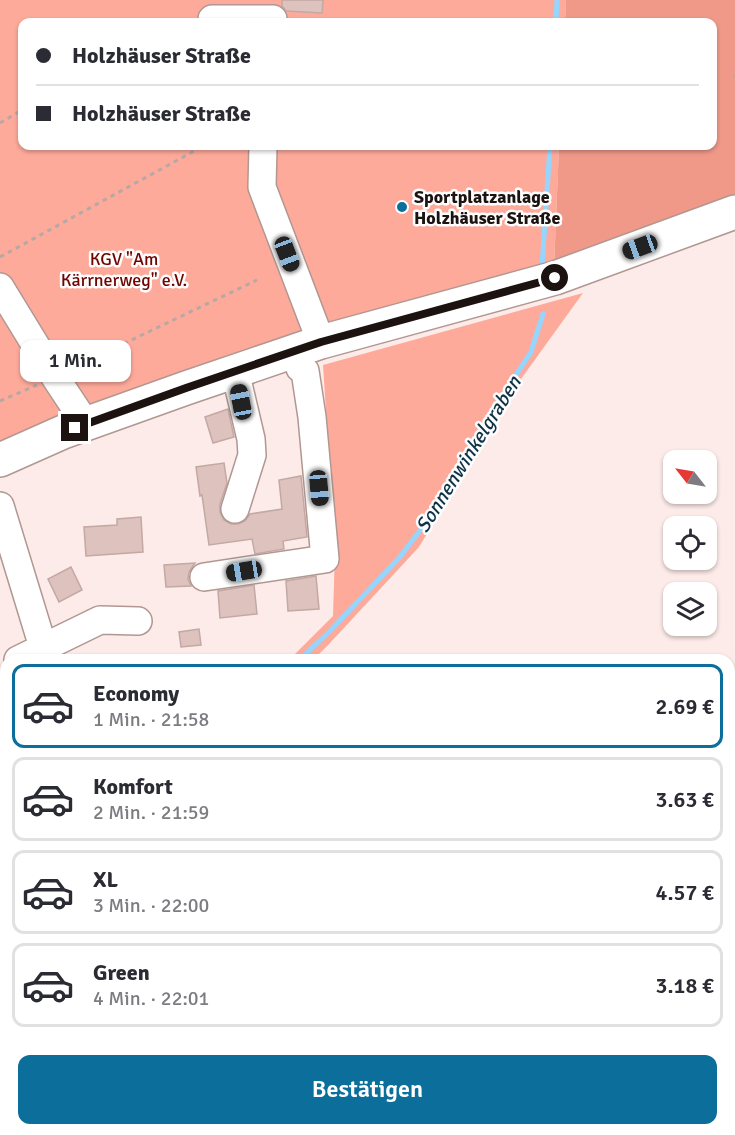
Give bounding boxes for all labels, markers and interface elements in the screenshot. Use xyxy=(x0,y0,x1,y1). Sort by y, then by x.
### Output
text: Holzhäuser Straße xyxy=(72,42,251,69)
text: Holzhäuser Straße xyxy=(72,100,251,127)
place label: Sportplatzanlage Holzhäuser Straße xyxy=(414,186,560,229)
marker: Sportplatzanlage Holzhäuser Straße xyxy=(395,200,409,214)
car xyxy=(620,232,660,262)
car xyxy=(272,234,302,274)
park label: KGV "Am Kärrnerweg" e.V. xyxy=(61,248,187,291)
route start xyxy=(541,264,568,291)
callout: 1 Min. xyxy=(20,341,130,383)
text: 1 Min. xyxy=(49,348,102,373)
water label: Sonnenwinkelgraben xyxy=(410,370,527,537)
car xyxy=(229,383,253,421)
route end xyxy=(61,414,88,441)
north arrow xyxy=(663,450,717,504)
map controls xyxy=(663,450,717,636)
car xyxy=(308,469,330,507)
button: locate xyxy=(663,516,717,570)
car xyxy=(225,559,263,583)
button: layers xyxy=(663,582,717,636)
icon: car xyxy=(21,679,75,733)
text: Economy xyxy=(93,680,179,707)
text: 2.69 € xyxy=(656,693,714,720)
text: 1 Min. · 21:58 xyxy=(93,707,209,732)
icon: car xyxy=(21,772,75,826)
text: Komfort xyxy=(93,773,173,800)
text: 3.63 € xyxy=(656,786,714,813)
text: 2 Min. · 21:59 xyxy=(93,800,209,825)
icon: car xyxy=(21,865,75,919)
text: XL xyxy=(93,866,118,893)
text: 4.57 € xyxy=(656,879,714,906)
text: 3 Min. · 22:00 xyxy=(93,893,209,918)
icon: car xyxy=(21,958,75,1012)
text: Green xyxy=(93,959,150,986)
text: 3.18 € xyxy=(656,972,714,999)
text: 4 Min. · 22:01 xyxy=(93,986,209,1011)
button: Bestätigen xyxy=(18,1055,717,1124)

